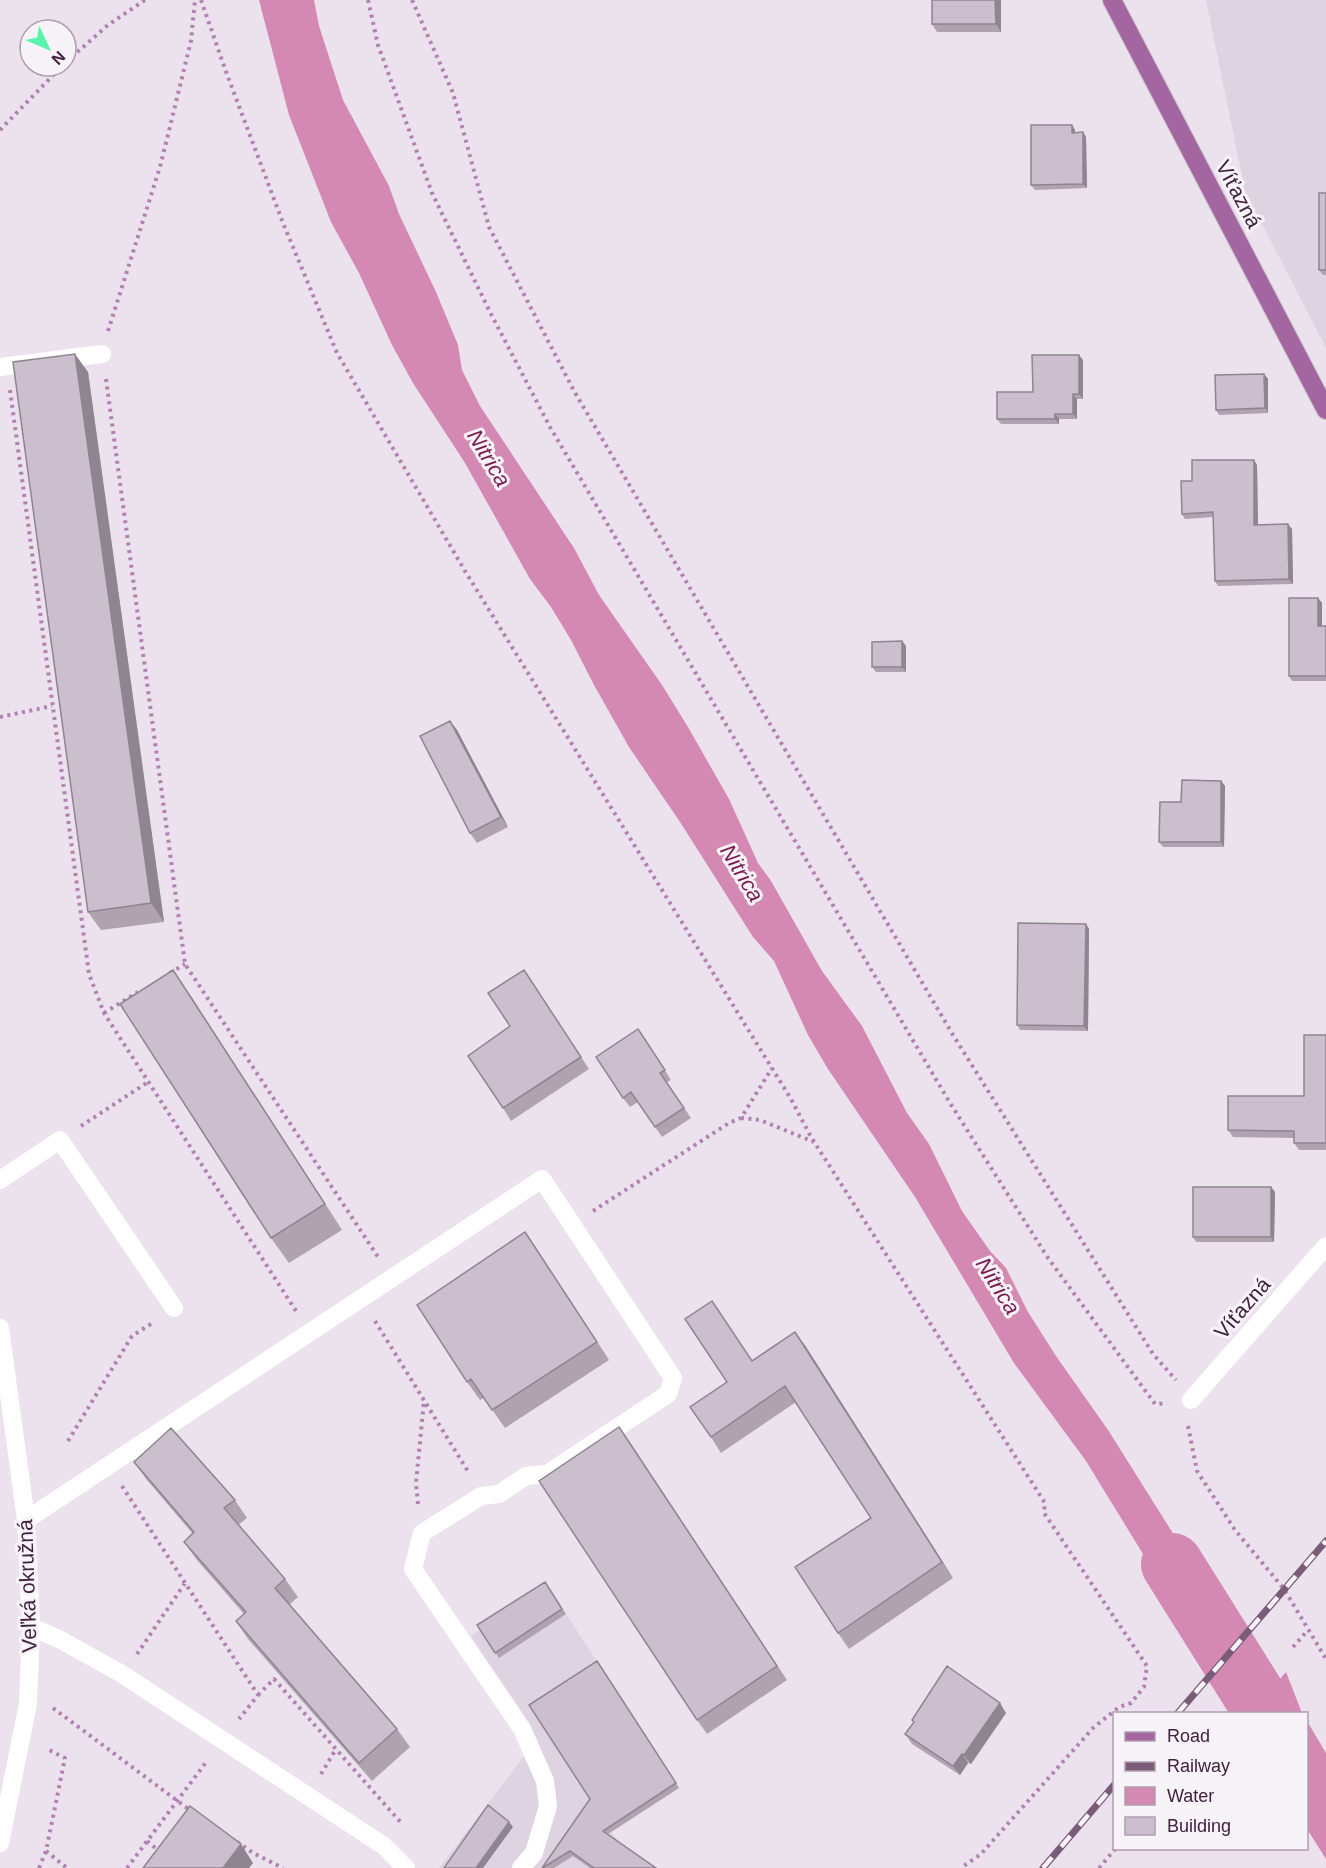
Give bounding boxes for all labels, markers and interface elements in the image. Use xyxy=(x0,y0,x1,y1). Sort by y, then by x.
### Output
north arrow xyxy=(18,18,78,78)
text: N xyxy=(48,48,69,68)
street label: Víťazná xyxy=(1212,156,1266,232)
water label: Nitrica xyxy=(462,425,516,491)
water label: Nitrica xyxy=(715,840,769,906)
water label: Nitrica xyxy=(971,1253,1025,1319)
street label: Víťazná xyxy=(1209,1273,1275,1343)
street label: Veľká okružná xyxy=(13,1519,41,1653)
legend xyxy=(1113,1712,1308,1850)
text: Road xyxy=(1167,1726,1210,1746)
text: Railway xyxy=(1167,1756,1230,1776)
text: Water xyxy=(1167,1786,1214,1806)
text: Building xyxy=(1167,1816,1231,1836)

